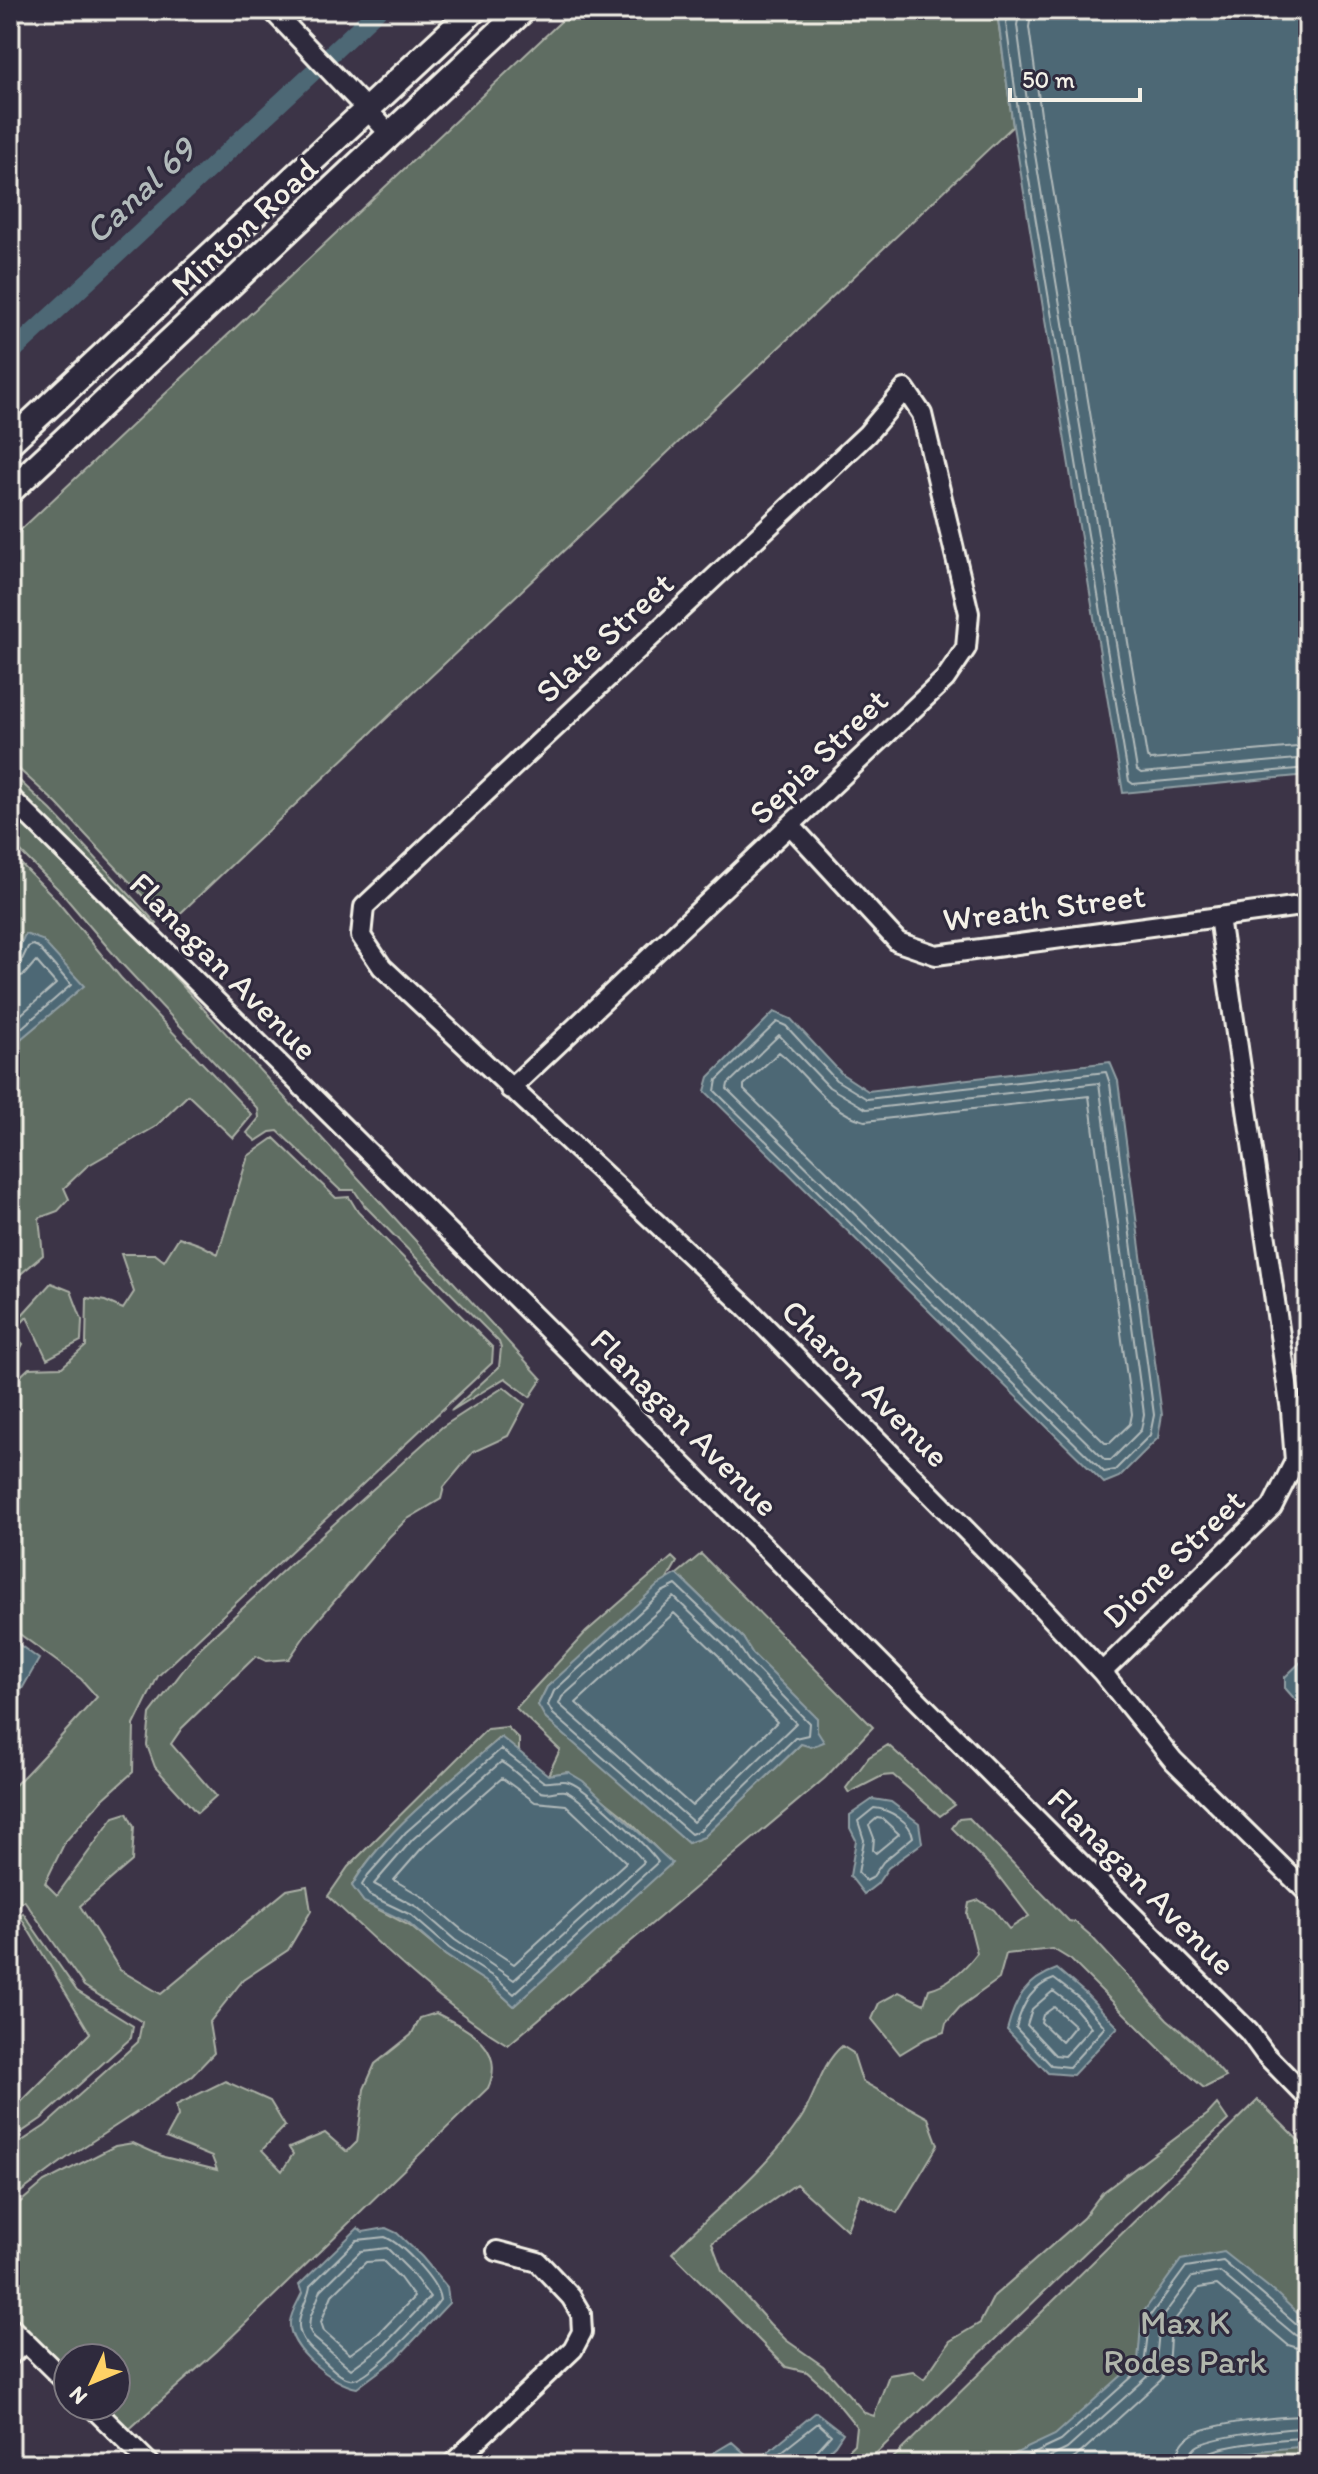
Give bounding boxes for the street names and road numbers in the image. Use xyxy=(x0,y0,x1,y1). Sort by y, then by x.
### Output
street label: Minton Road xyxy=(162,148,326,305)
street label: Slate Street xyxy=(527,563,682,712)
street label: Sepia Street xyxy=(740,680,897,833)
street label: Flanagan Avenue xyxy=(121,864,326,1069)
street label: Wreath Street xyxy=(940,875,1148,940)
street label: Charon Avenue xyxy=(773,1291,958,1476)
street label: Flanagan Avenue xyxy=(582,1320,787,1525)
street label: Dione Street xyxy=(1094,1480,1253,1636)
street label: Flanagan Avenue xyxy=(1039,1779,1244,1984)

